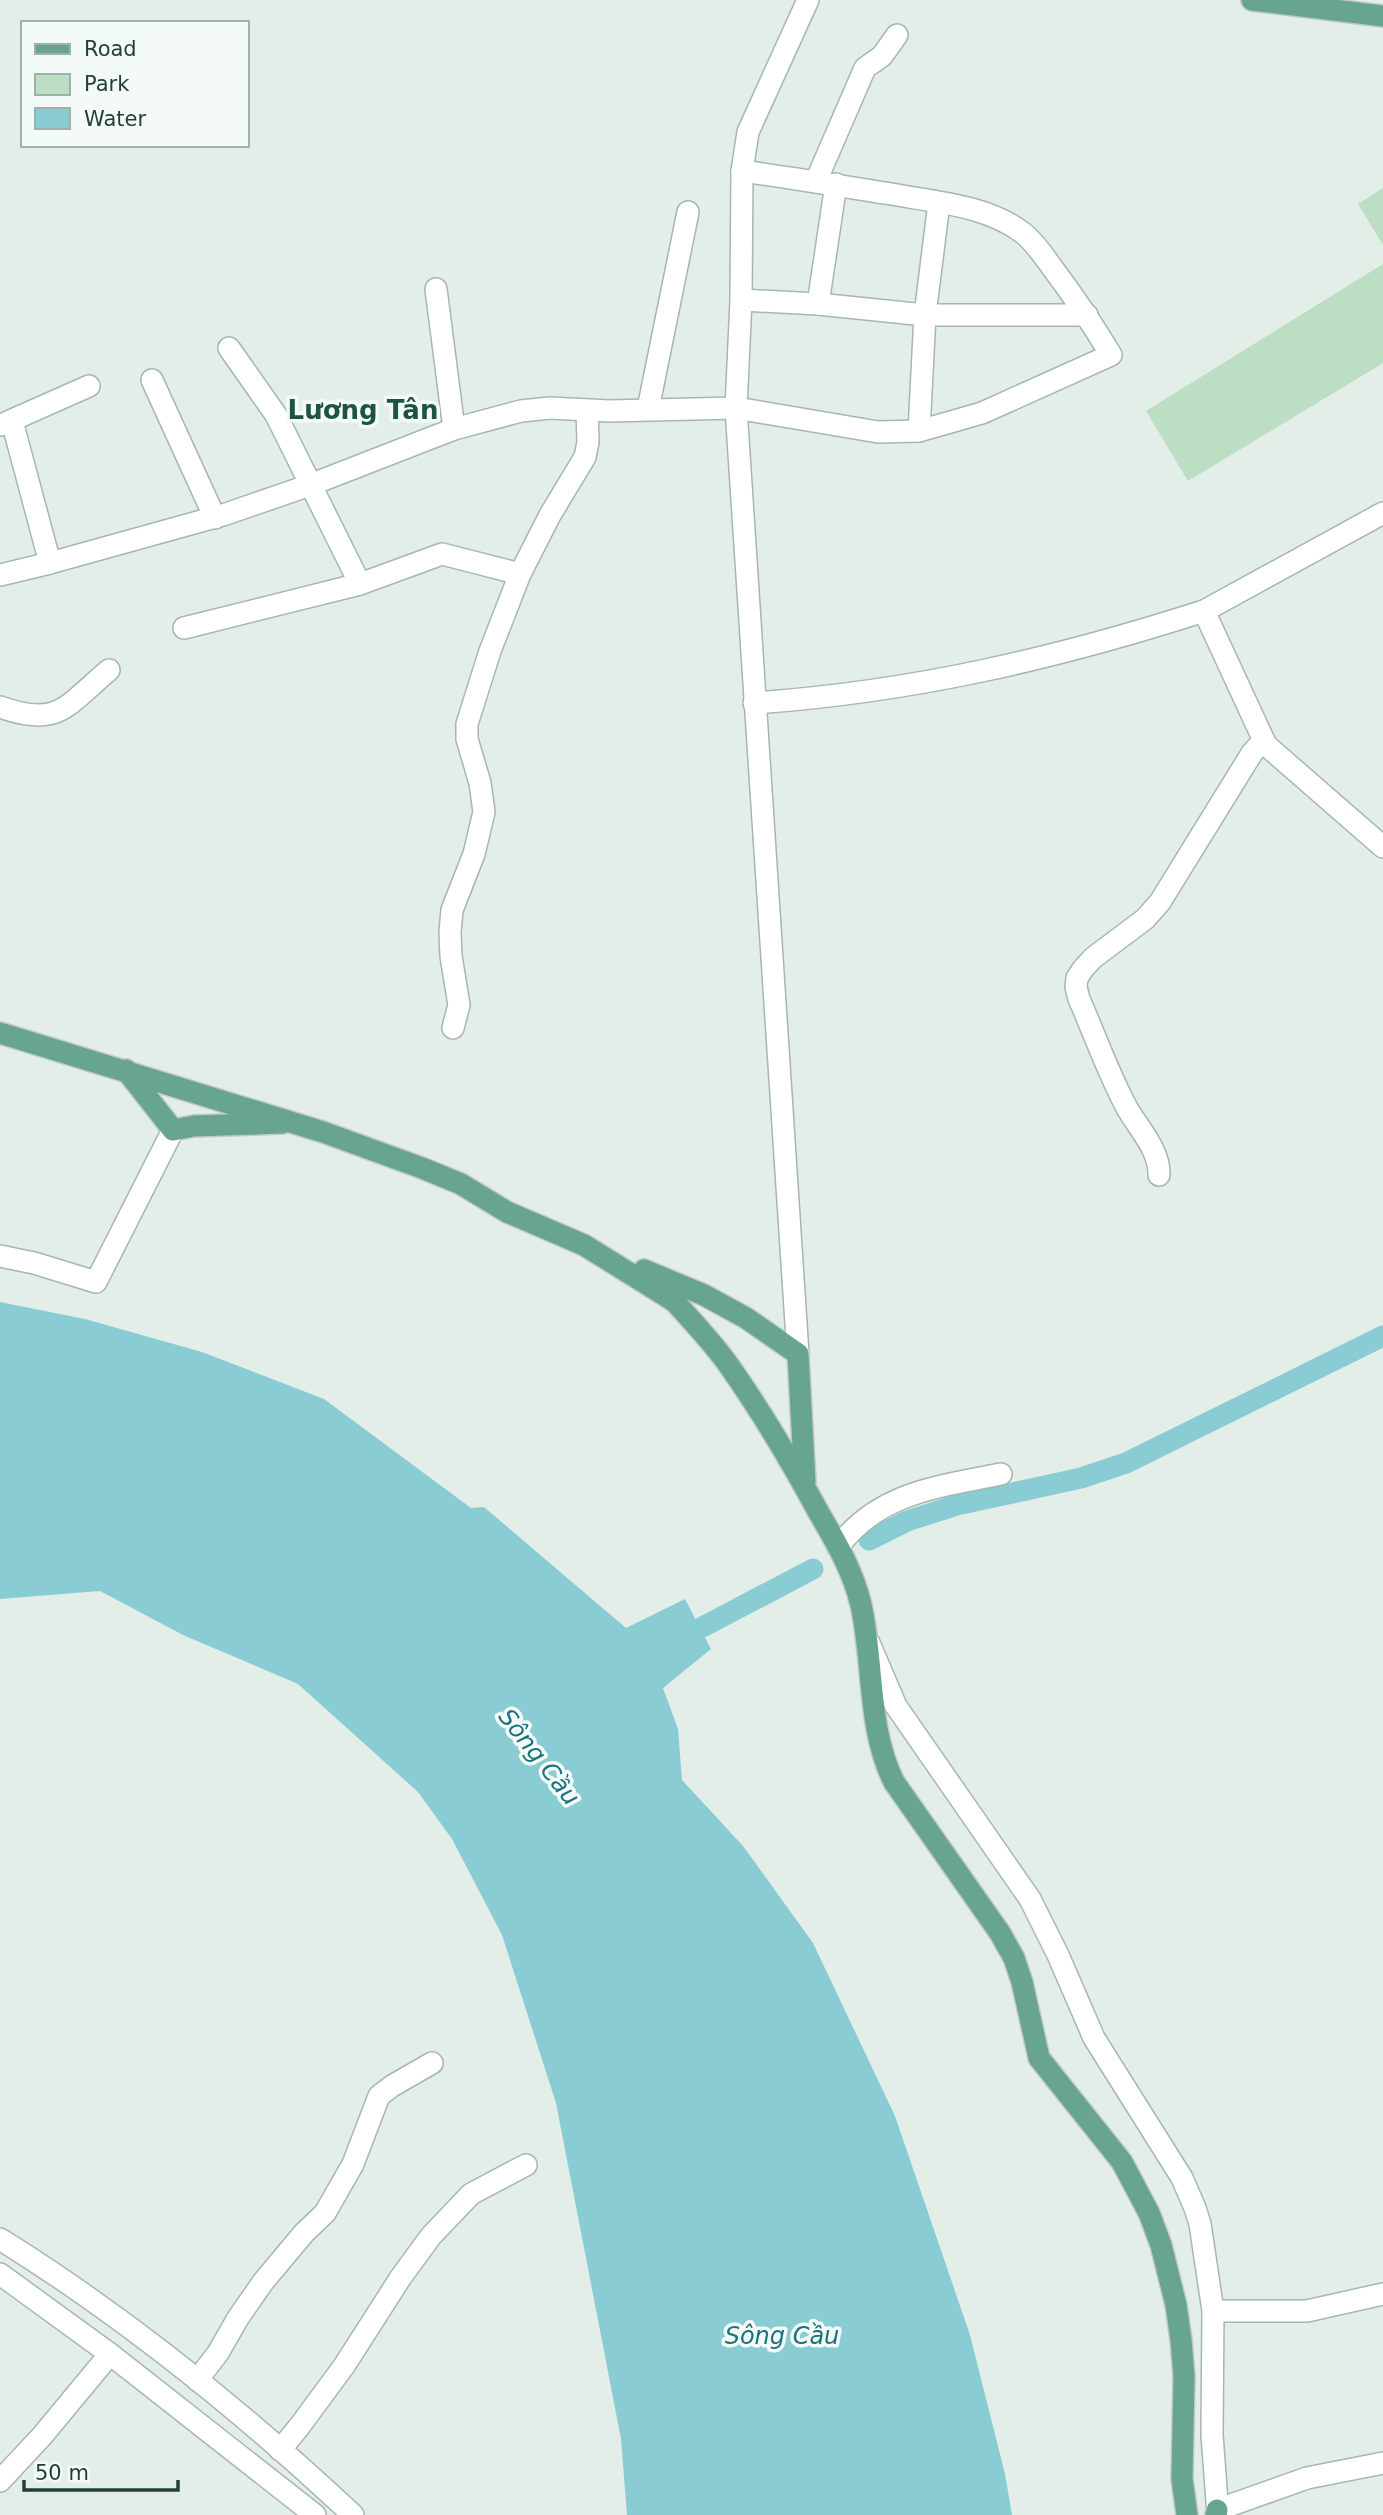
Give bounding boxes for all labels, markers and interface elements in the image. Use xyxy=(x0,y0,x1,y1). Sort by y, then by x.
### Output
legend xyxy=(21,21,248,147)
text: Road xyxy=(84,37,137,61)
text: Park xyxy=(84,72,130,96)
text: Water xyxy=(84,107,146,131)
district label: Lương Tân xyxy=(288,395,438,425)
water label: Sông Cầu xyxy=(493,1703,585,1811)
water label: Sông Cầu xyxy=(725,2322,839,2350)
scale bar xyxy=(24,2448,178,2492)
text: 50 m xyxy=(35,2461,89,2485)

